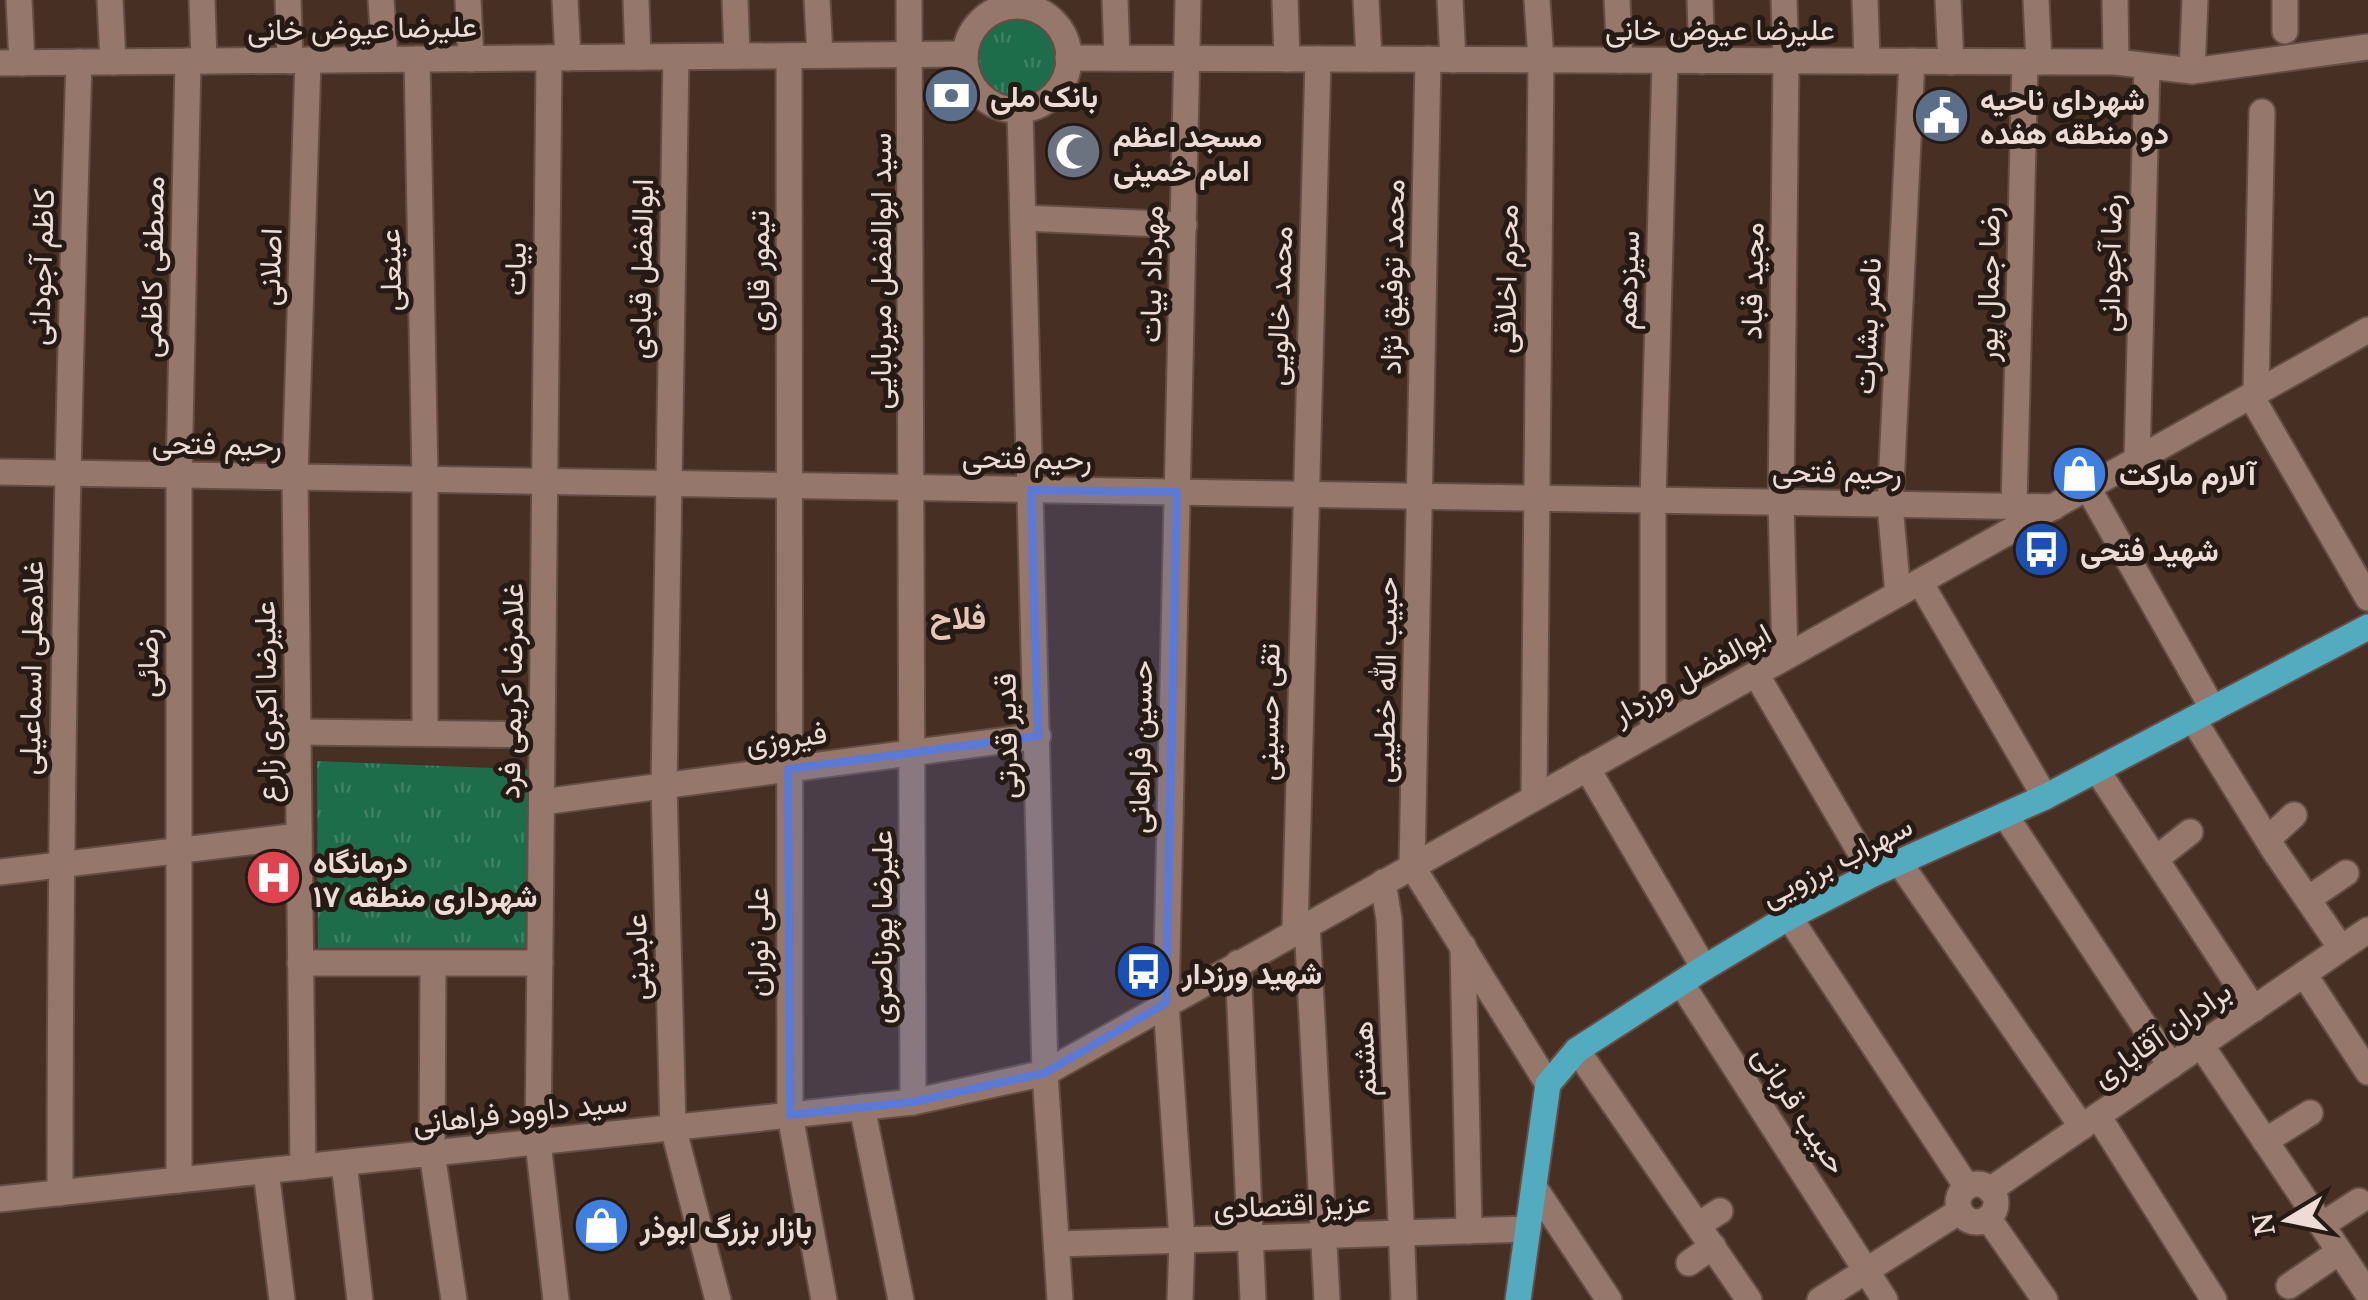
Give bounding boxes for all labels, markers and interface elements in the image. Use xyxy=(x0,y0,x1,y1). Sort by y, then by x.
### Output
street label: علیرضا عیوض خانی xyxy=(247,4,477,50)
street label: علیرضا عیوض خانی xyxy=(1605,8,1835,49)
bank icon: بانک ملی xyxy=(921,65,981,125)
place label: بانک ملی xyxy=(990,75,1098,116)
place label: شهردای ناحیه دو منطقه هفده xyxy=(1980,78,2169,153)
public building icon: شهردای ناحیه دو منطقه هفده xyxy=(1911,85,1971,145)
place label: مسجد اعظم امام خمینی xyxy=(1113,115,1262,190)
mosque icon: مسجد اعظم امام خمینی xyxy=(1044,122,1104,182)
street label: سید ابوالفضل میربابایی xyxy=(859,133,900,409)
street label: مصطفی کاظمی xyxy=(129,176,173,358)
street label: ابوالفضل قبادی xyxy=(618,178,662,360)
street label: محمد توفیق ‌نژاد xyxy=(1369,179,1413,375)
street label: کاظم آجودانی xyxy=(17,188,63,346)
street label: رضا آجودانی xyxy=(2087,193,2131,333)
street label: محرم اخلاقی xyxy=(1483,204,1527,354)
street label: مهرداد بیات xyxy=(1128,205,1172,343)
street label: رضا جمال پور xyxy=(1965,206,2010,363)
street label: تیمور قاری xyxy=(737,210,778,332)
street label: مجید قباد xyxy=(1729,222,1773,340)
street label: محمد خالویی xyxy=(1255,225,1301,387)
street label: اصلانی xyxy=(247,227,291,307)
street label: عینعلی xyxy=(368,228,410,312)
street label: سیزدهم xyxy=(1604,230,1648,330)
street label: بیات xyxy=(493,242,535,296)
street label: ناصر بشارت xyxy=(1842,256,1890,396)
street label: رحیم فتحی xyxy=(152,421,282,465)
street label: رحیم فتحی xyxy=(962,435,1092,479)
shop icon: آلارم مارکت xyxy=(2050,443,2110,503)
street label: رحیم فتحی xyxy=(1772,449,1902,493)
place label: آلارم مارکت xyxy=(2119,453,2258,494)
bus stop icon: شهید فتحی xyxy=(2011,519,2071,579)
place label: شهید فتحی xyxy=(2080,529,2219,570)
street label: غلامعلی اسماعیلی xyxy=(8,560,52,776)
street label: حبیب‌ الله خطیبی xyxy=(1362,576,1406,784)
street label: غلامرضا کریمی فرد xyxy=(488,583,532,799)
district label: فلاح xyxy=(930,595,986,640)
street label: علیرضا اکبری زارع xyxy=(243,600,288,803)
street label: ابوالفضل ورزدار xyxy=(1603,612,1778,734)
street label: رضائی xyxy=(126,628,167,698)
street label: تقی حسینی xyxy=(1245,643,1289,781)
street label: حسین فراهانی xyxy=(1117,660,1161,834)
street label: قدیر قدرتی xyxy=(983,673,1027,799)
street label: فیروزی xyxy=(743,711,829,763)
street label: سهراب برزویی xyxy=(1753,804,1919,916)
street label: علیرضا پورناصری xyxy=(860,830,902,1024)
place label: درمانگاه شهرداری منطقه ۱۷ xyxy=(313,841,537,916)
hospital icon: درمانگاه شهرداری منطقه ۱۷ xyxy=(244,848,304,908)
street label: علی نوران xyxy=(736,887,777,997)
street label: عابدینی xyxy=(614,913,658,1001)
bus stop icon: شهید ورزدار xyxy=(1113,942,1173,1002)
place label: شهید ورزدار xyxy=(1181,952,1322,993)
street label: برادران آقایاری xyxy=(2083,970,2239,1096)
street label: هشتم xyxy=(1341,1020,1385,1098)
street label: حبیب قربانی xyxy=(1744,1036,1858,1182)
street label: سید داوود فراهانی xyxy=(411,1079,629,1143)
north arrow xyxy=(2238,1170,2338,1270)
street label: عزیز اقتصادی xyxy=(1213,1181,1371,1227)
shop icon: بازار بزرگ ابوذر xyxy=(571,1196,631,1256)
place label: بازار بزرگ ابوذر xyxy=(639,1206,812,1247)
text: N xyxy=(2242,1210,2283,1239)

